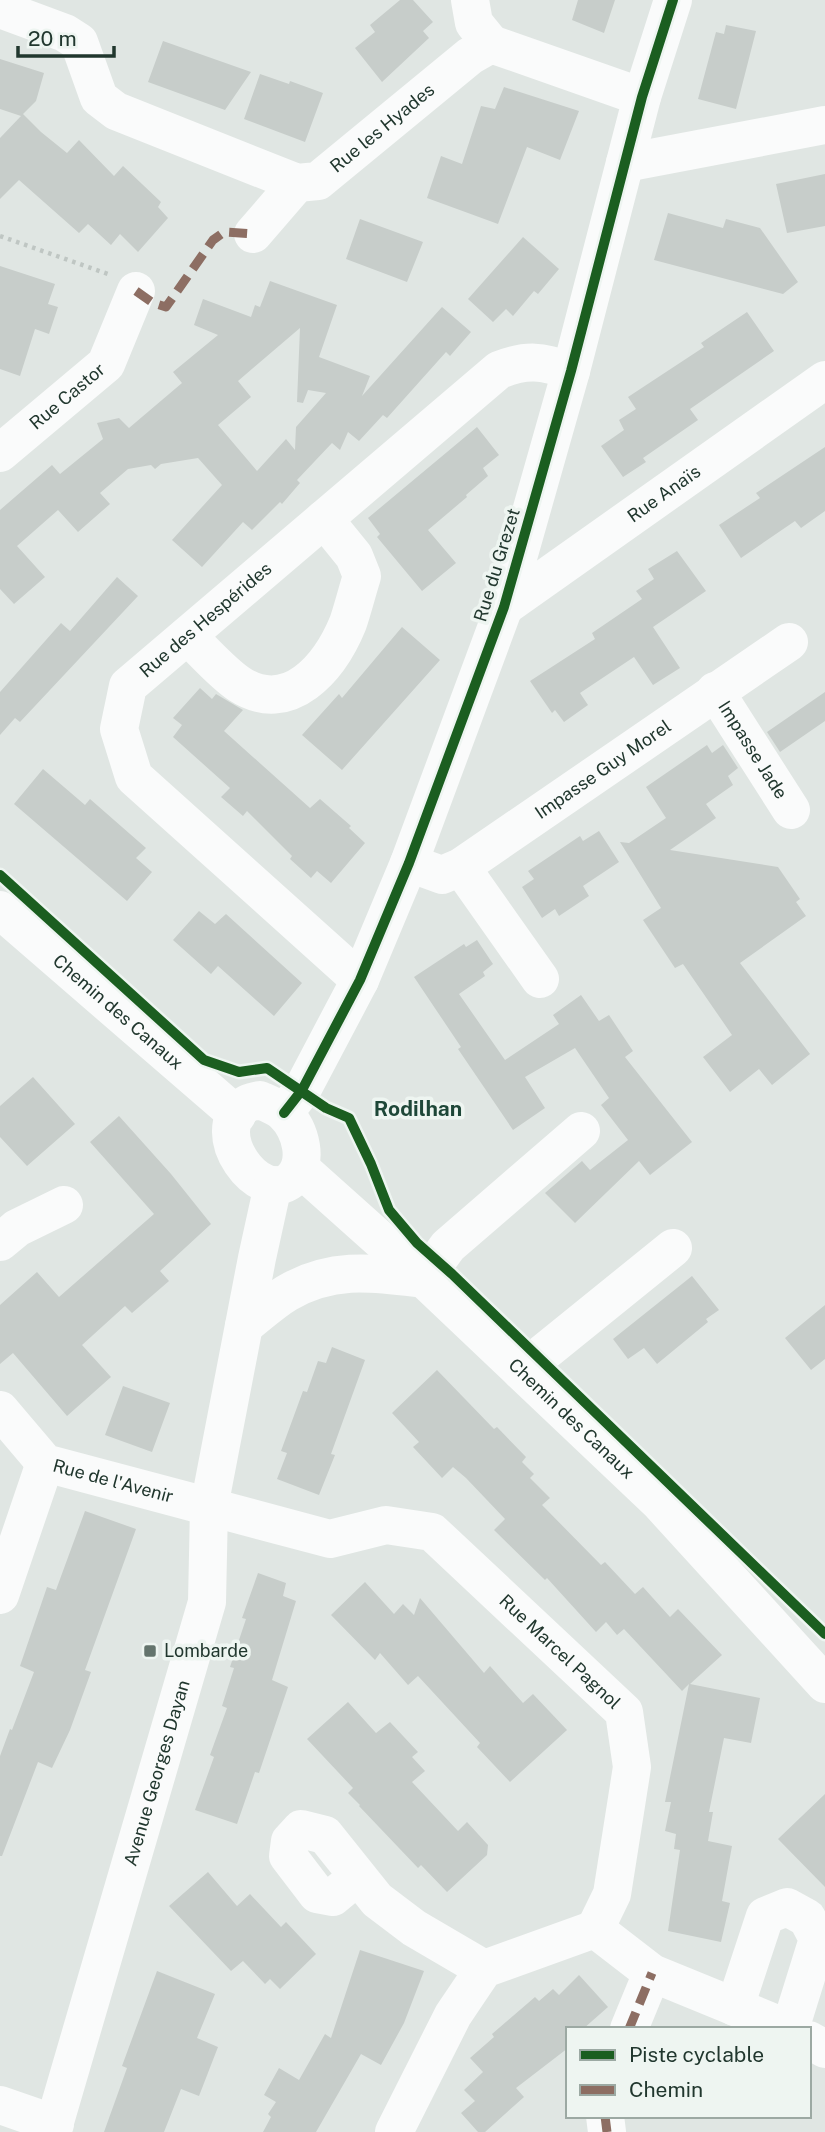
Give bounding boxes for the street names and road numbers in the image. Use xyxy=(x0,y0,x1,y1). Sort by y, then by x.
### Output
street label: Rue les Hyades xyxy=(326,79,438,177)
street label: Rue Castor xyxy=(25,358,109,434)
street label: Rue Anaïs xyxy=(623,460,704,526)
street label: Rue du Grezet xyxy=(469,506,524,624)
street label: Rue des Hespérides xyxy=(135,558,275,681)
street label: Impasse Jade xyxy=(714,697,792,802)
street label: Impasse Guy Morel xyxy=(531,715,675,823)
street label: Chemin des Canaux xyxy=(49,950,188,1074)
street label: Chemin des Canaux xyxy=(504,1354,639,1483)
street label: Rue de l'Avenir xyxy=(51,1455,176,1507)
street label: Rue Marcel Pagnol xyxy=(495,1590,625,1713)
street label: Avenue Georges Dayan xyxy=(119,1677,194,1868)

